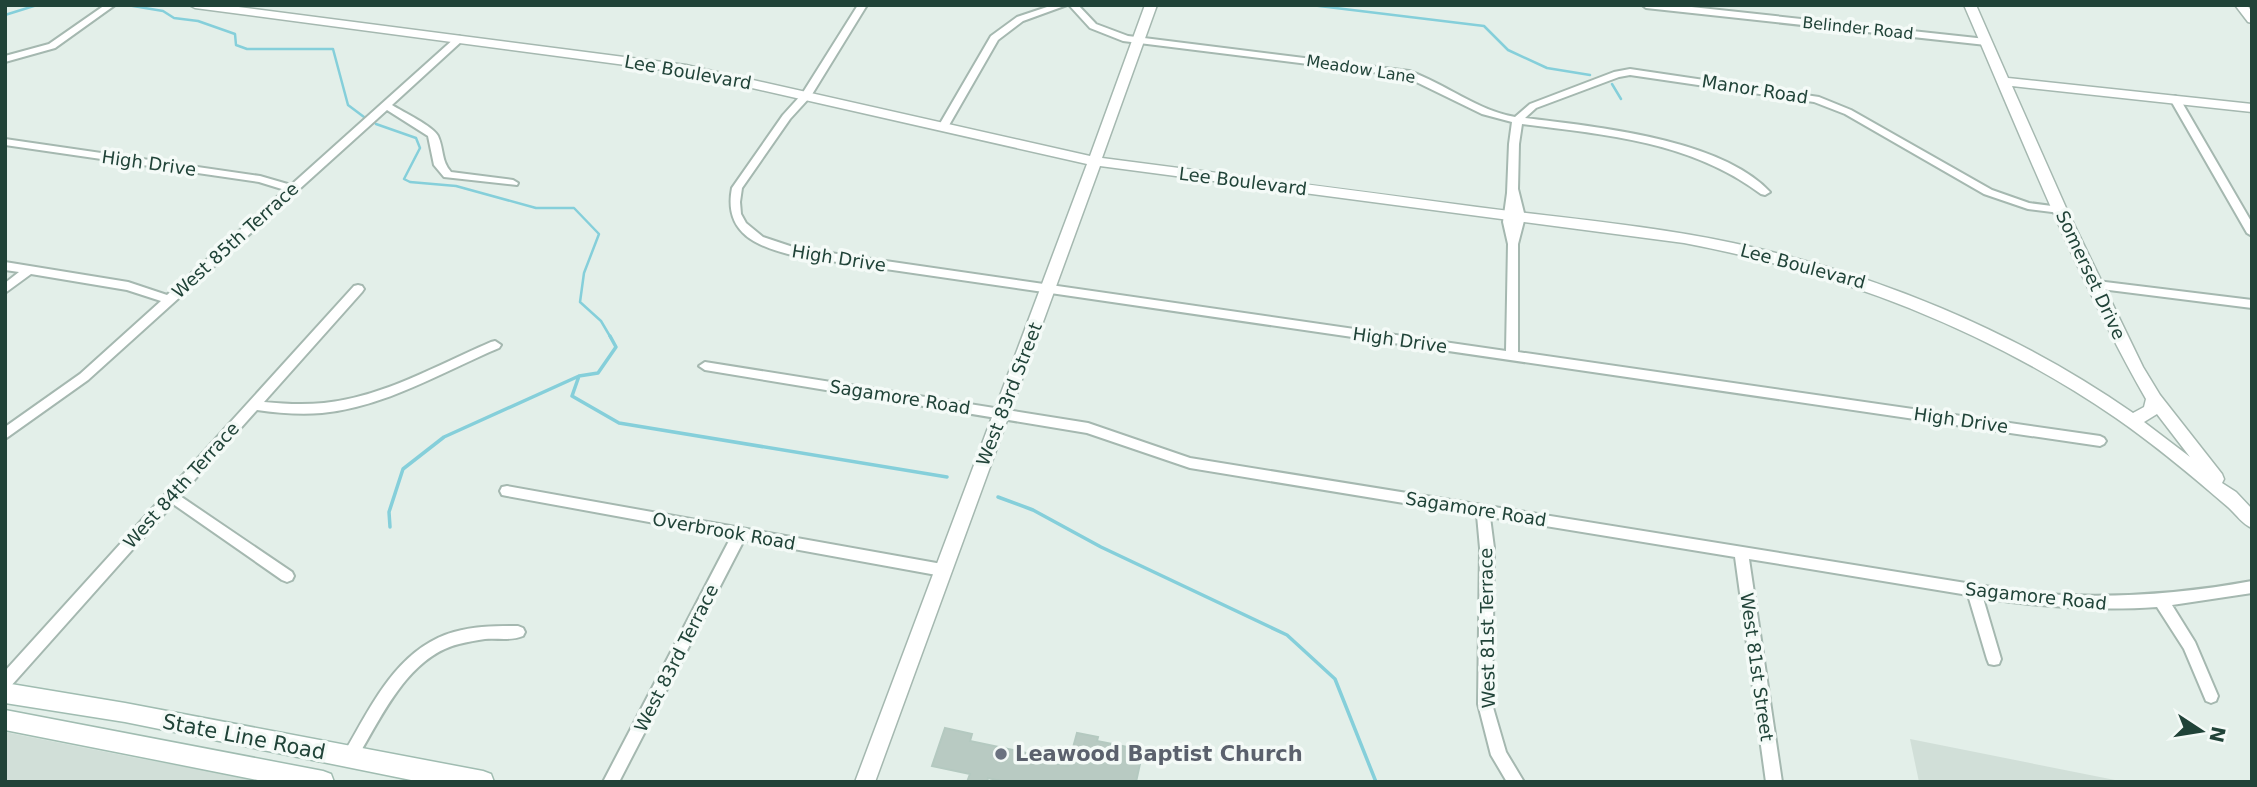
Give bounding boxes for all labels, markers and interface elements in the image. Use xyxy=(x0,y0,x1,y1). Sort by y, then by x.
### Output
street label: Belinder Road xyxy=(1801,13,1915,43)
street label: Lee Boulevard xyxy=(623,50,753,94)
street label: Meadow Lane xyxy=(1305,51,1417,87)
street label: Manor Road xyxy=(1700,70,1810,108)
street label: High Drive xyxy=(100,146,198,180)
street label: Lee Boulevard xyxy=(1178,163,1308,199)
street label: West 85th Terrace xyxy=(168,178,302,302)
street label: Somerset Drive xyxy=(2052,207,2130,343)
street label: Lee Boulevard xyxy=(1738,239,1868,293)
street label: High Drive xyxy=(790,240,888,276)
street label: West 83rd Street xyxy=(972,319,1046,469)
street label: High Drive xyxy=(1351,323,1449,357)
street label: Sagamore Road xyxy=(828,375,972,419)
street label: High Drive xyxy=(1912,403,2010,437)
street label: West 84th Terrace xyxy=(119,418,243,552)
street label: Sagamore Road xyxy=(1404,487,1548,531)
street label: Overbrook Road xyxy=(651,508,797,554)
street label: West 81st Terrace xyxy=(1475,548,1499,708)
street label: Sagamore Road xyxy=(1964,578,2108,614)
street label: West 83rd Terrace xyxy=(630,581,722,735)
street label: West 81st Street xyxy=(1736,591,1778,743)
north arrow xyxy=(2166,696,2236,766)
street label: State Line Road xyxy=(161,709,327,765)
text: N xyxy=(2205,724,2230,745)
place label: Leawood Baptist Church xyxy=(1015,742,1303,766)
marker: Leawood Baptist Church xyxy=(993,746,1009,762)

